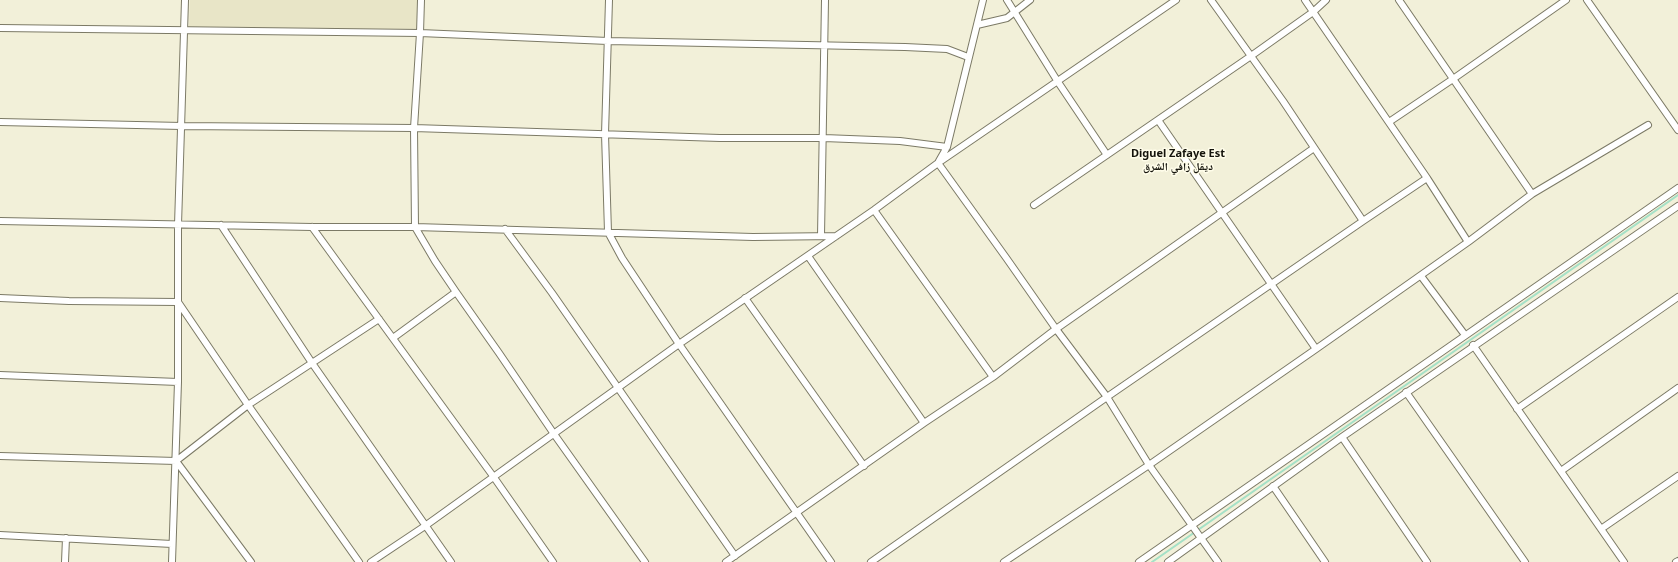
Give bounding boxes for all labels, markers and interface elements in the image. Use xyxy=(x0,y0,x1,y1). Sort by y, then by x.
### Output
district label: Diguel Zafaye Est ديقل زافي الشرق xyxy=(1131,147,1225,173)

